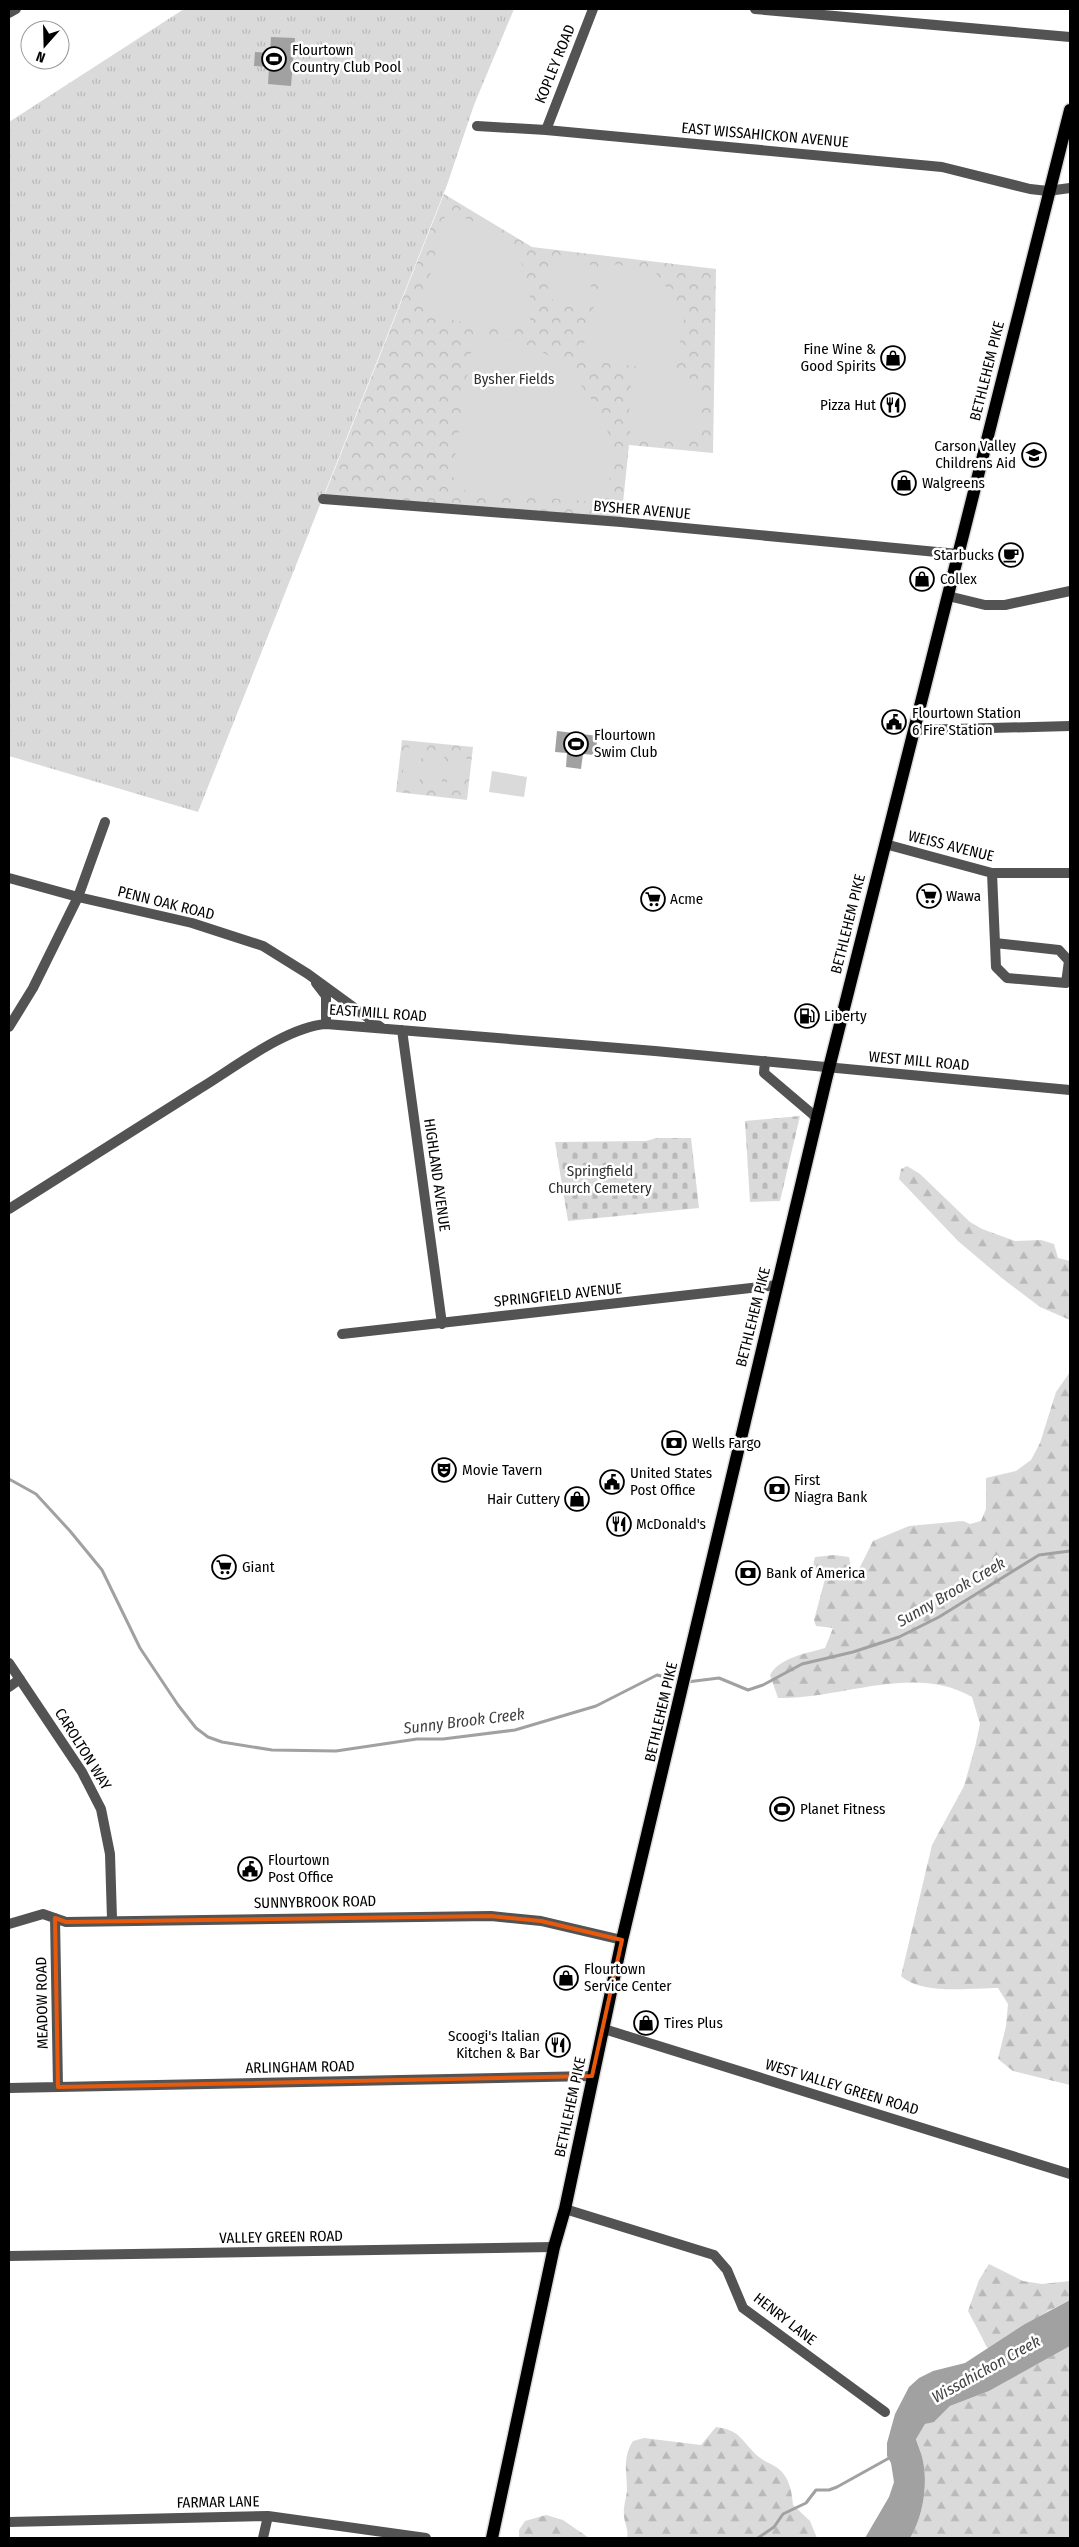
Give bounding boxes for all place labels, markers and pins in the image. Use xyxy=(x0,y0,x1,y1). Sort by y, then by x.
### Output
place label: Flourtown Country Club Pool xyxy=(292,41,401,76)
sports icon: Flourtown Country Club Pool xyxy=(261,46,287,72)
place label: Fine Wine & Good Spirits xyxy=(801,340,876,375)
shop icon: Fine Wine & Good Spirits xyxy=(880,345,906,371)
restaurant icon: Pizza Hut xyxy=(880,392,906,418)
place label: Pizza Hut xyxy=(820,396,876,414)
place label: Carson Valley Childrens Aid xyxy=(934,437,1016,472)
school or university icon: Carson Valley Childrens Aid xyxy=(1021,442,1047,468)
shop icon: Walgreens xyxy=(891,470,917,496)
place label: Walgreens xyxy=(922,474,985,492)
cafe icon: Starbucks xyxy=(998,542,1024,568)
place label: Starbucks xyxy=(934,546,994,564)
shop icon: Collex xyxy=(909,566,935,592)
place label: Collex xyxy=(940,570,977,588)
place label: Flourtown Station 6 Fire Station xyxy=(912,704,1021,739)
public building icon: Flourtown Station 6 Fire Station xyxy=(881,709,907,735)
place label: Flourtown Swim Club xyxy=(594,726,657,761)
sports icon: Flourtown Swim Club xyxy=(563,731,589,757)
supermarket icon: Wawa xyxy=(916,883,942,909)
supermarket icon: Acme xyxy=(640,886,666,912)
place label: Wawa xyxy=(946,887,981,905)
place label: Acme xyxy=(670,890,703,908)
fuel station icon: Liberty xyxy=(794,1003,820,1029)
place label: Liberty xyxy=(824,1007,867,1025)
bank icon: Wells Fargo xyxy=(661,1430,687,1456)
place label: Wells Fargo xyxy=(692,1434,761,1452)
theatre icon: Movie Tavern xyxy=(431,1457,457,1483)
place label: Movie Tavern xyxy=(462,1461,542,1479)
place label: United States Post Office xyxy=(630,1464,712,1499)
public building icon: United States Post Office xyxy=(599,1469,625,1495)
place label: First Niagra Bank xyxy=(794,1471,867,1506)
bank icon: First Niagra Bank xyxy=(764,1476,790,1502)
shop icon: Hair Cuttery xyxy=(564,1486,590,1512)
place label: Hair Cuttery xyxy=(487,1490,560,1508)
restaurant icon: McDonald's xyxy=(606,1511,632,1537)
place label: McDonald's xyxy=(636,1515,706,1533)
supermarket icon: Giant xyxy=(211,1554,237,1580)
place label: Giant xyxy=(242,1558,275,1576)
bank icon: Bank of America xyxy=(735,1560,761,1586)
place label: Bank of America xyxy=(766,1564,865,1582)
sports icon: Planet Fitness xyxy=(769,1796,795,1822)
place label: Planet Fitness xyxy=(800,1800,885,1818)
place label: Flourtown Post Office xyxy=(268,1851,334,1886)
public building icon: Flourtown Post Office xyxy=(237,1856,263,1882)
place label: Flourtown Service Center xyxy=(584,1960,672,1995)
shop icon: Flourtown Service Center xyxy=(553,1965,579,1991)
shop icon: Tires Plus xyxy=(633,2010,659,2036)
place label: Tires Plus xyxy=(664,2014,723,2032)
place label: Scoogi's Italian Kitchen & Bar xyxy=(448,2027,541,2062)
restaurant icon: Scoogi's Italian Kitchen & Bar xyxy=(545,2032,571,2058)

